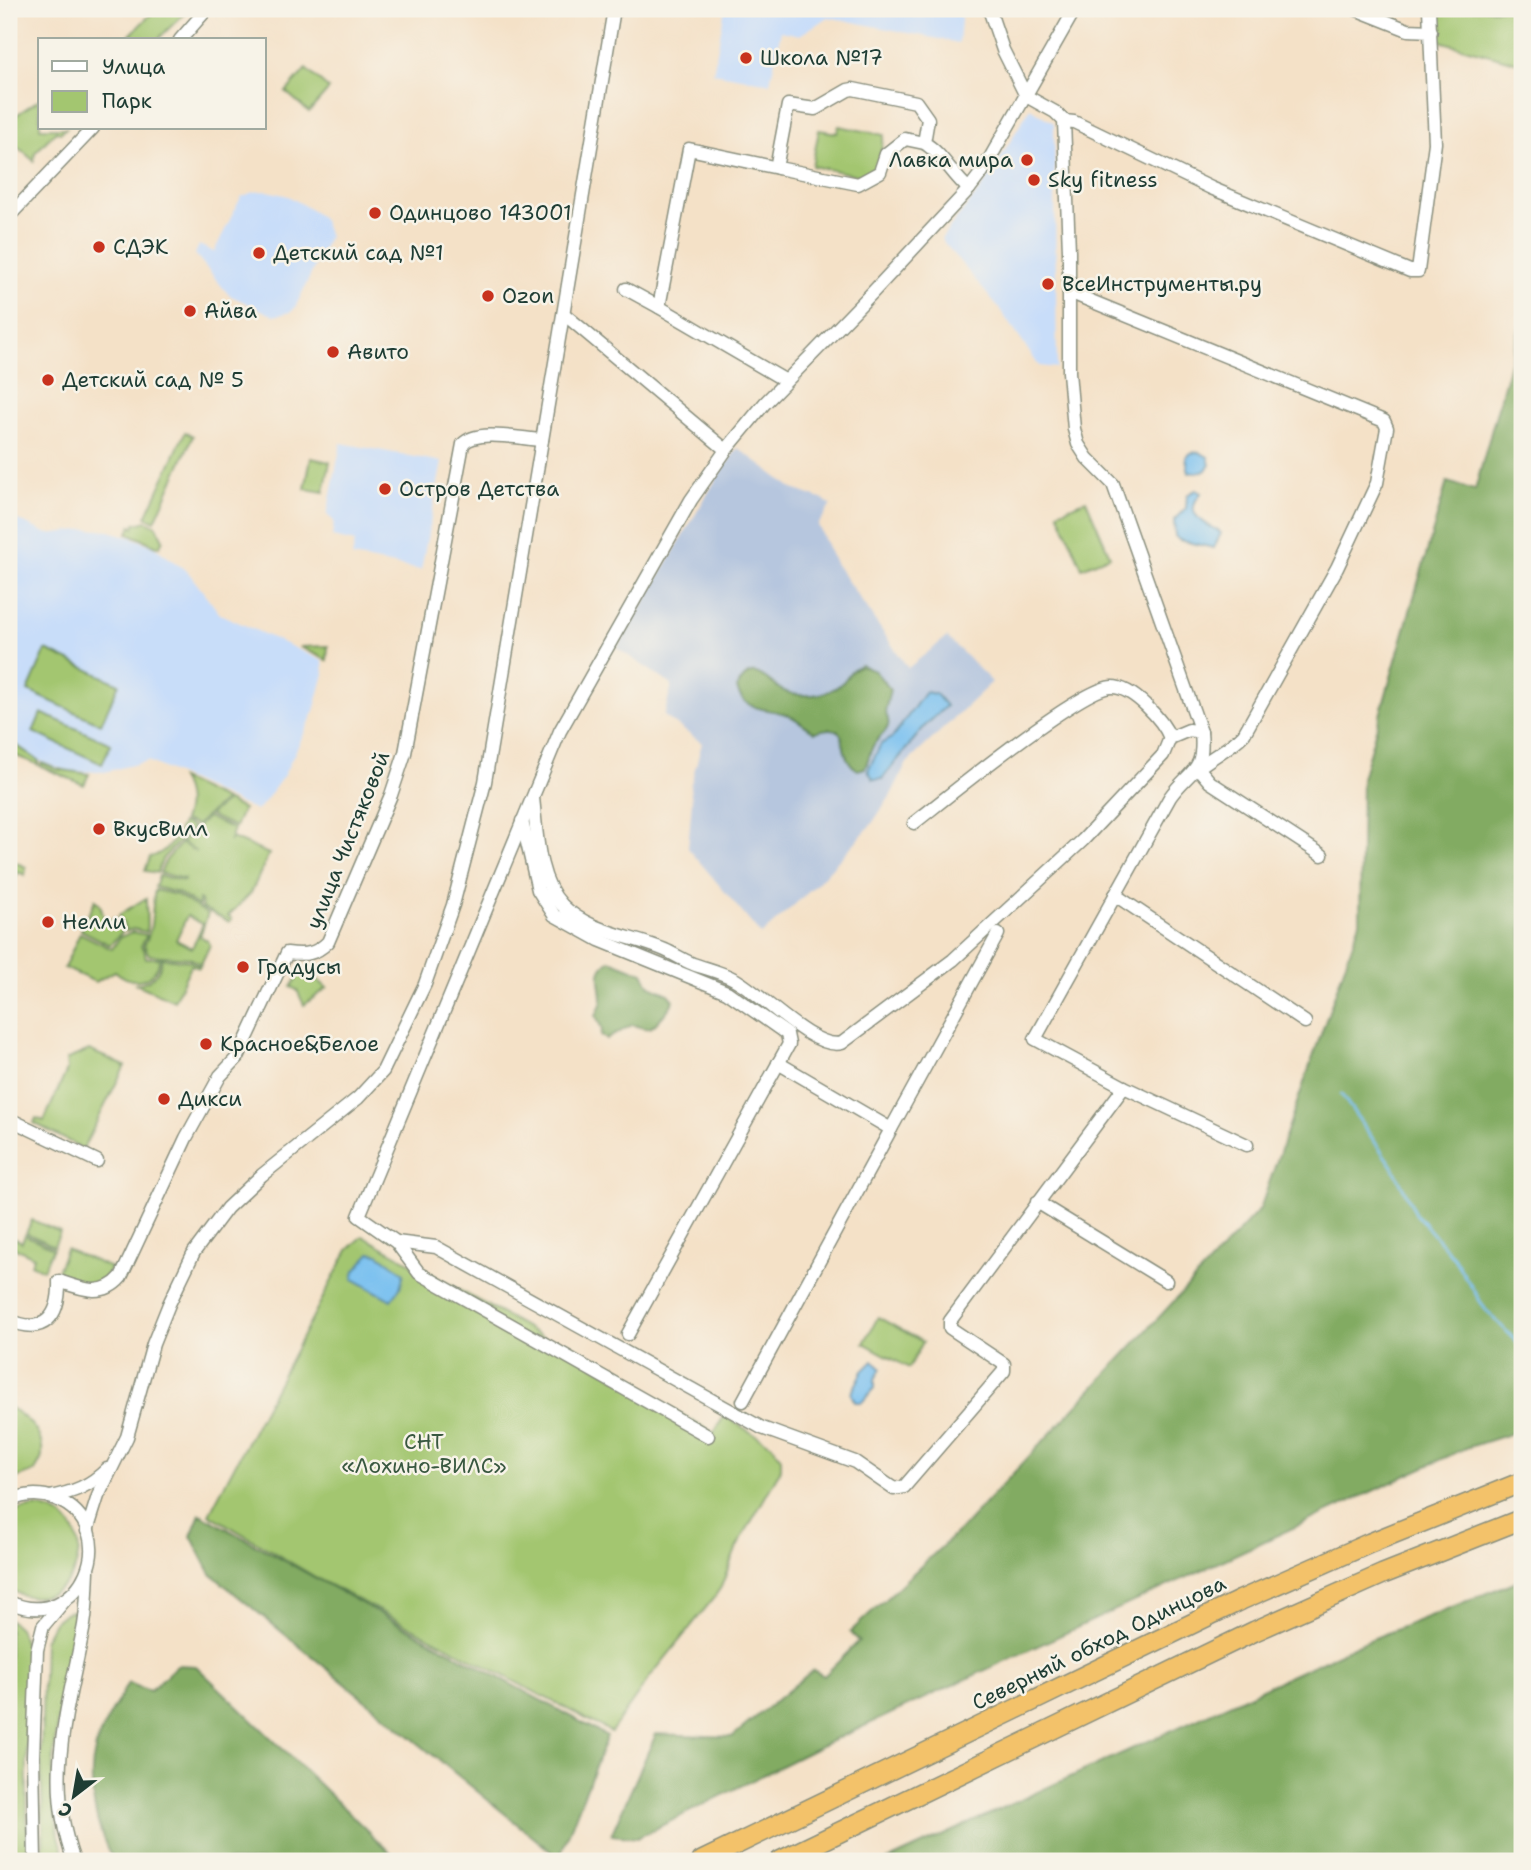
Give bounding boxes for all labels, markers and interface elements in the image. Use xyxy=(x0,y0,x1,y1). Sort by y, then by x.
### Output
legend xyxy=(38,38,266,130)
place label: Школа №17 xyxy=(760,44,883,72)
marker: Школа №17 xyxy=(738,50,754,66)
text: Улица xyxy=(102,53,165,81)
text: Парк xyxy=(102,87,152,115)
place label: Лавка мира xyxy=(889,146,1013,174)
marker: Лавка мира xyxy=(1019,152,1035,168)
place label: Sky fitness xyxy=(1048,166,1158,194)
marker: Sky fitness xyxy=(1026,172,1042,188)
place label: Одинцово 143001 xyxy=(389,199,572,227)
marker: Одинцово 143001 xyxy=(367,205,383,221)
place label: СДЭК xyxy=(113,233,169,261)
marker: СДЭК xyxy=(91,239,107,255)
place label: Детский сад №1 xyxy=(273,239,444,267)
marker: Детский сад №1 xyxy=(251,245,267,261)
place label: ВсеИнструменты.ру xyxy=(1062,270,1262,298)
marker: ВсеИнструменты.ру xyxy=(1040,276,1056,292)
place label: Ozon xyxy=(502,282,554,310)
marker: Ozon xyxy=(480,288,496,304)
place label: Айва xyxy=(204,297,257,325)
marker: Айва xyxy=(182,303,198,319)
place label: Авито xyxy=(347,338,409,366)
marker: Авито xyxy=(325,344,341,360)
place label: Детский сад № 5 xyxy=(62,366,244,394)
marker: Детский сад № 5 xyxy=(40,372,56,388)
place label: Остров Детства xyxy=(399,475,559,503)
marker: Остров Детства xyxy=(377,481,393,497)
street label: улица Чистяковой xyxy=(300,747,397,933)
place label: ВкусВилл xyxy=(113,815,208,843)
marker: ВкусВилл xyxy=(91,821,107,837)
place label: Нелли xyxy=(62,908,126,936)
marker: Нелли xyxy=(40,914,56,930)
place label: Градусы xyxy=(257,953,341,981)
marker: Градусы xyxy=(235,959,251,975)
place label: Красное&Белое xyxy=(220,1030,379,1058)
marker: Красное&Белое xyxy=(198,1036,214,1052)
place label: Дикси xyxy=(178,1085,242,1113)
marker: Дикси xyxy=(156,1091,172,1107)
park label: СНТ «Лохино-ВИЛС» xyxy=(342,1428,506,1480)
street label: Северный обход Одинцова xyxy=(967,1569,1231,1717)
north arrow xyxy=(38,1762,108,1832)
text: С xyxy=(54,1796,77,1824)

